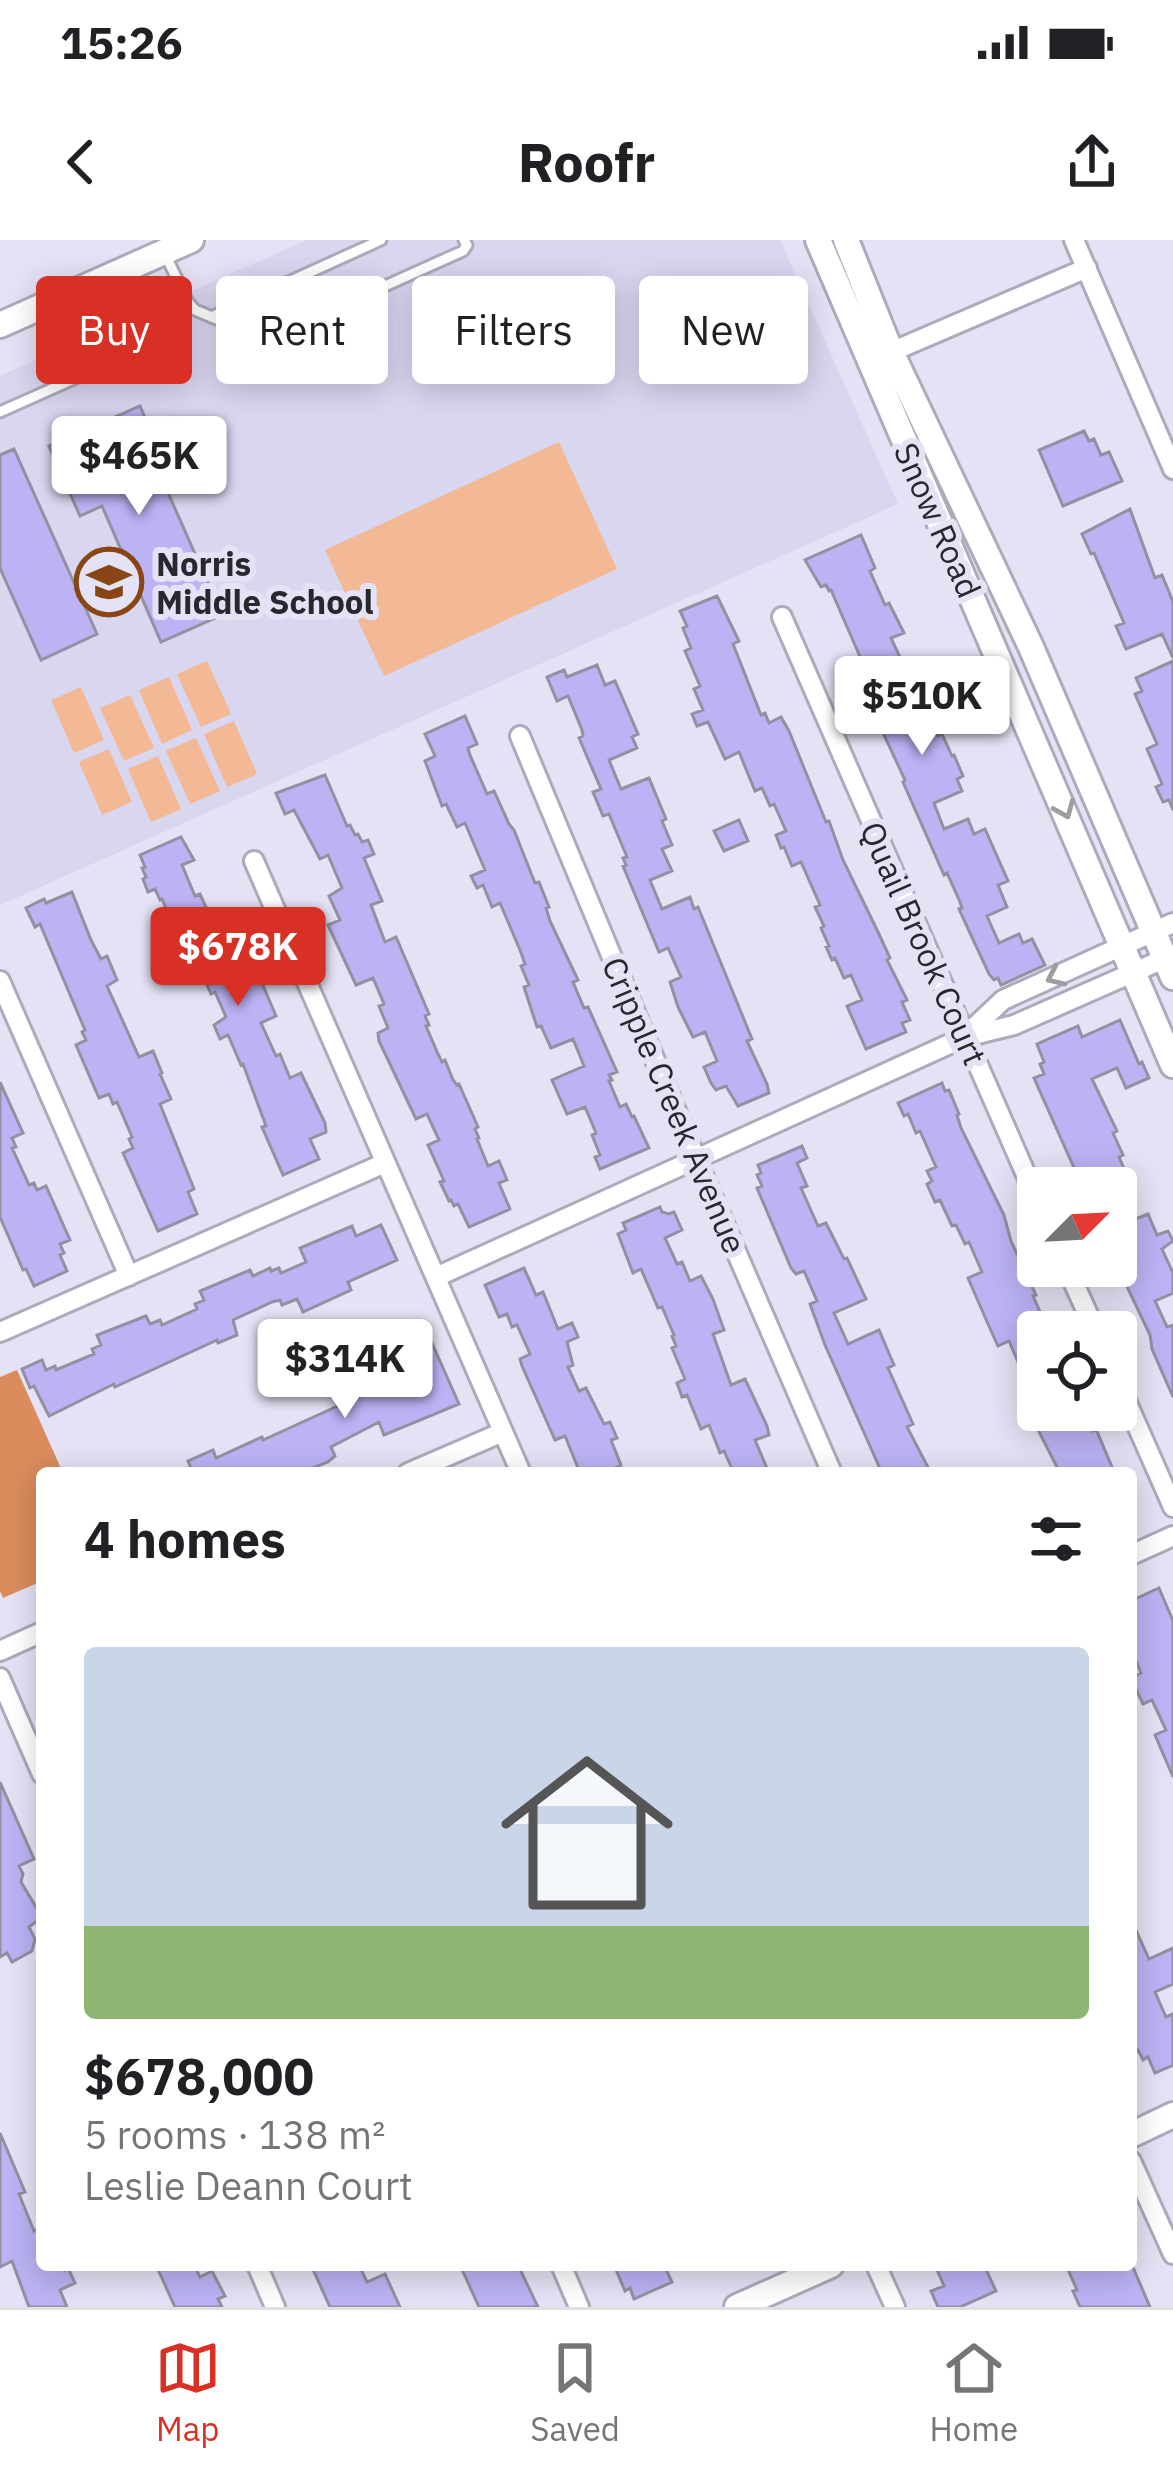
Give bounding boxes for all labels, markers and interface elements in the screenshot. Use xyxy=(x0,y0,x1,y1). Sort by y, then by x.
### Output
text: 15:26 xyxy=(60,13,183,71)
text: Roofr xyxy=(518,127,655,197)
icon: back xyxy=(48,129,114,195)
icon: share xyxy=(1059,129,1125,195)
chip: Buy xyxy=(36,276,192,384)
chip: Rent xyxy=(216,276,388,384)
chip: Filters xyxy=(412,276,615,384)
chip: New xyxy=(639,276,808,384)
pin: $465K xyxy=(55,416,223,518)
text: $465K xyxy=(79,429,199,480)
street label: Snow Road xyxy=(885,436,991,604)
place label: Norris Middle School xyxy=(156,542,373,623)
school or university icon: Norris Middle School xyxy=(74,547,144,617)
pin: $510K xyxy=(838,656,1006,758)
text: $510K xyxy=(862,669,982,720)
one-way arrow xyxy=(1050,797,1074,819)
street label: Quail Brook Court xyxy=(851,815,997,1071)
pin: $678K xyxy=(154,907,322,1009)
text: $678K xyxy=(178,920,298,971)
street label: Cripple Creek Avenue xyxy=(593,950,757,1260)
one-way arrow xyxy=(1045,963,1067,986)
north arrow xyxy=(1017,1167,1137,1287)
map controls xyxy=(1017,1167,1137,1431)
button: locate xyxy=(1017,1311,1137,1431)
pin: $314K xyxy=(261,1319,429,1421)
text: $314K xyxy=(285,1332,405,1383)
text: 4 homes xyxy=(84,1506,286,1572)
icon: filters xyxy=(1023,1506,1089,1572)
icon: home xyxy=(479,1725,695,1941)
text: $678,000 xyxy=(84,2043,314,2109)
text: 5 rooms · 138 m² xyxy=(84,2109,386,2160)
text: Leslie Deann Court xyxy=(84,2160,413,2211)
tab: Map xyxy=(155,2335,221,2450)
tab: Saved xyxy=(530,2335,620,2450)
tab: Home xyxy=(929,2335,1018,2450)

